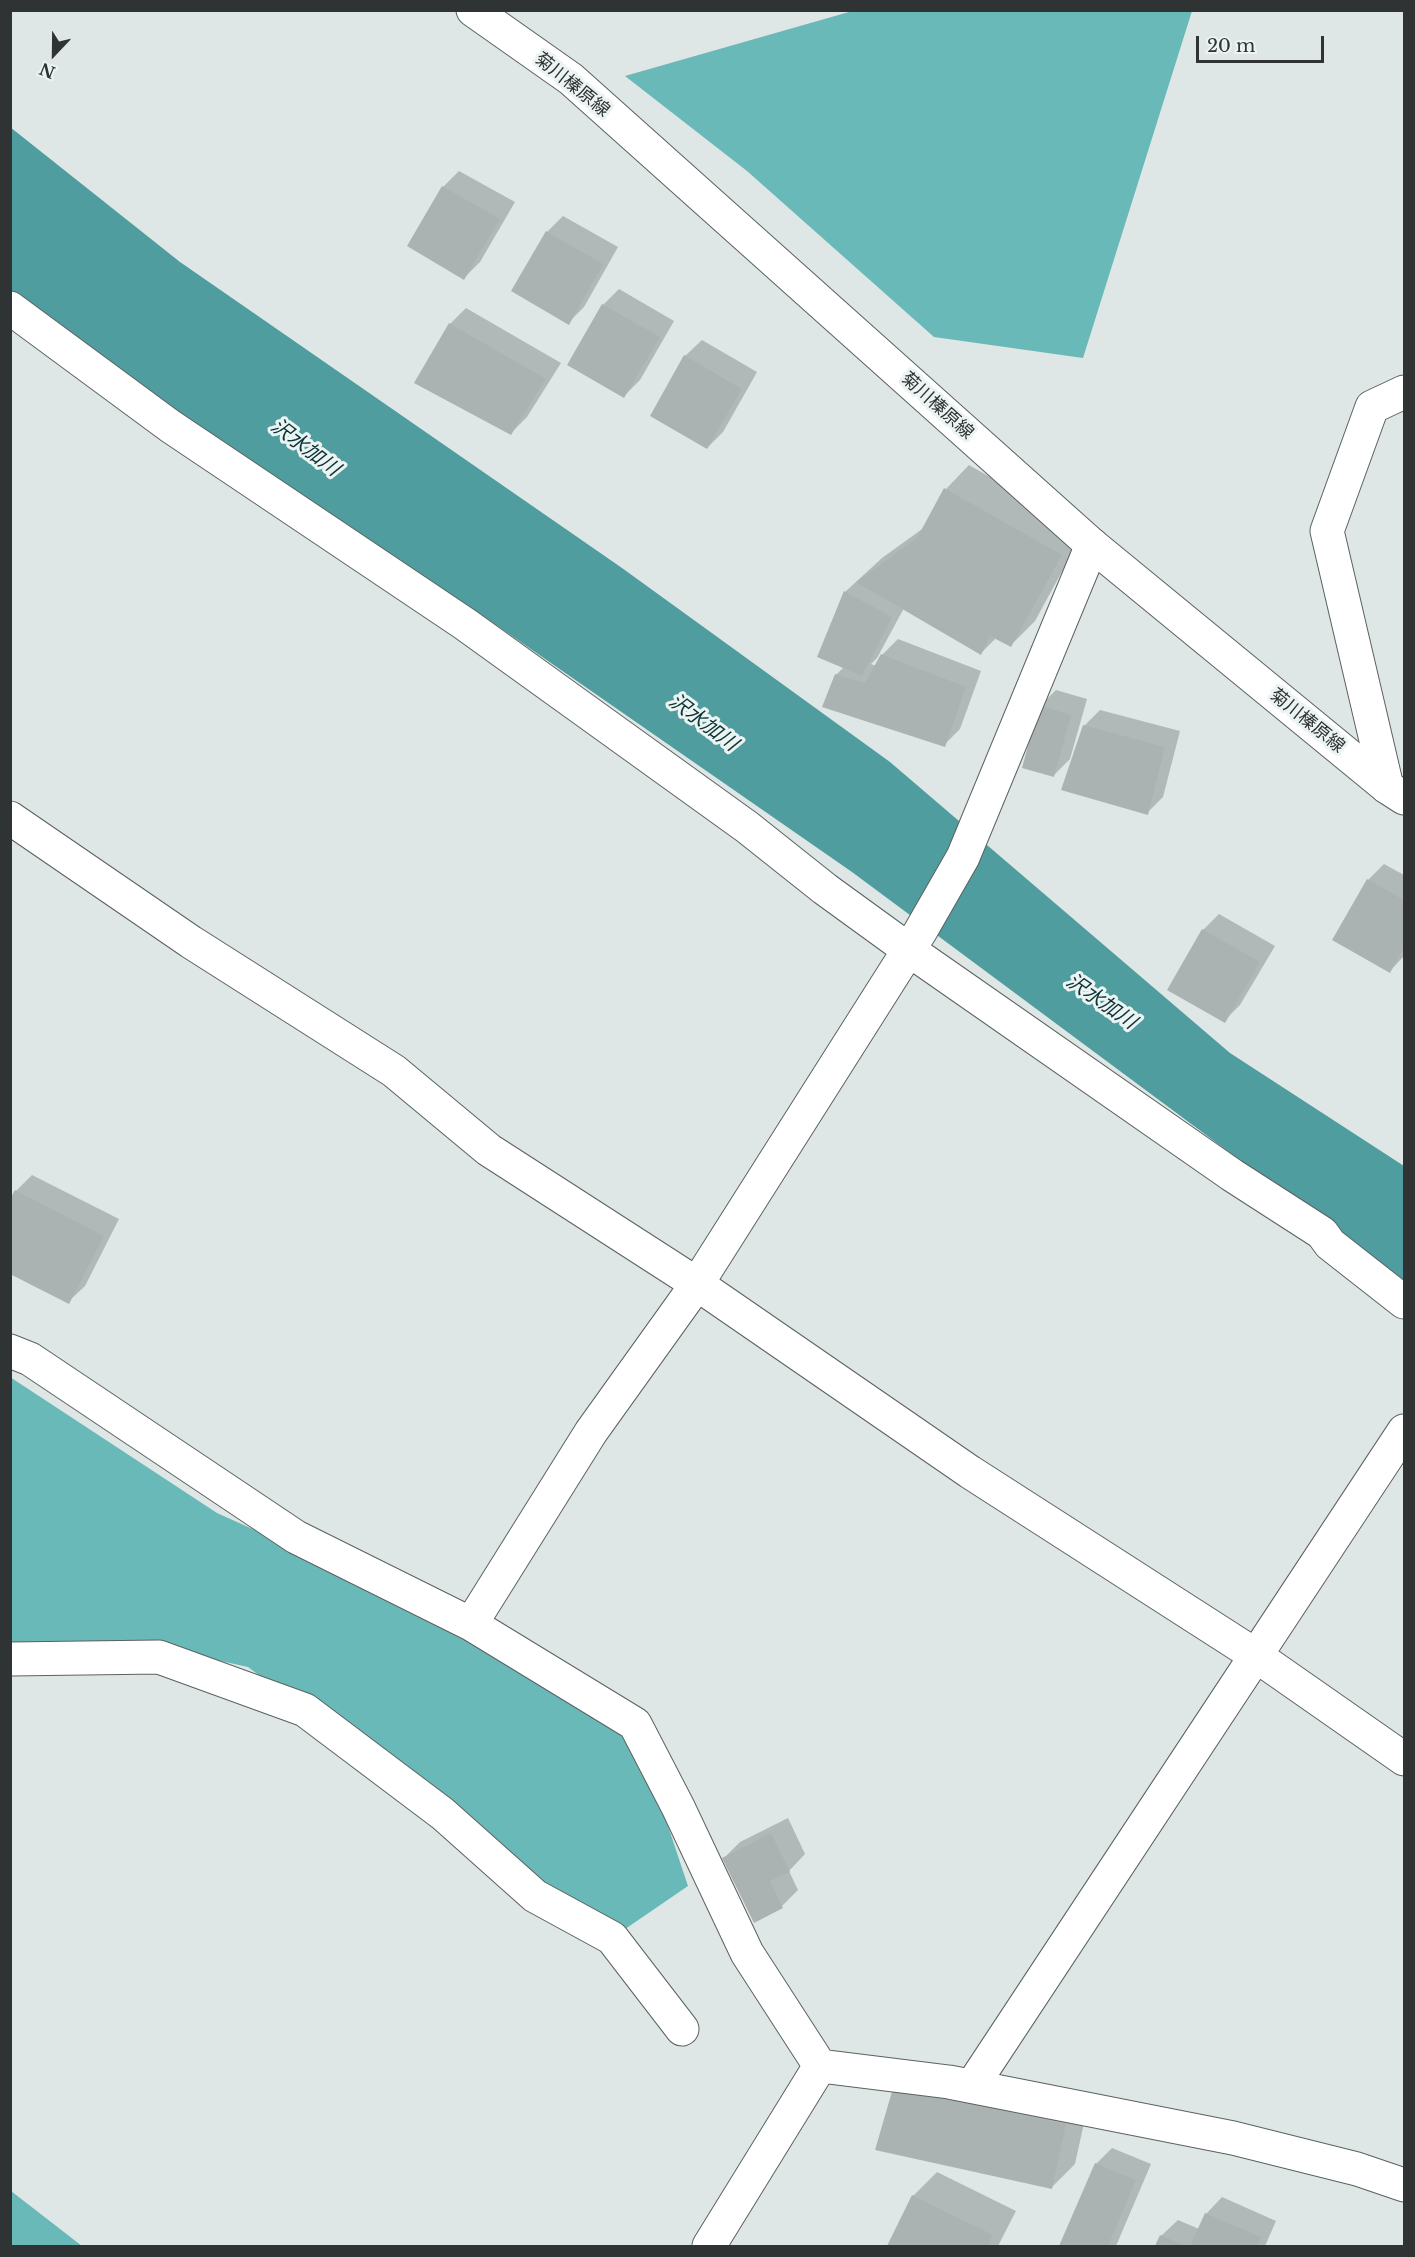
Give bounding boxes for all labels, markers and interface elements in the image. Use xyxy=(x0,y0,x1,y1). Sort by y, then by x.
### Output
north arrow xyxy=(24,24,84,84)
scale bar xyxy=(1199,24,1326,62)
text: 20 m xyxy=(1207,35,1255,57)
street label: 菊川榛原線 xyxy=(530,48,614,122)
text: N xyxy=(37,59,58,83)
street label: 菊川榛原線 xyxy=(896,368,978,444)
water label: 沢水加川 xyxy=(266,414,344,482)
street label: 菊川榛原線 xyxy=(1265,684,1349,758)
water label: 沢水加川 xyxy=(664,689,742,757)
water label: 沢水加川 xyxy=(1061,969,1141,1035)

